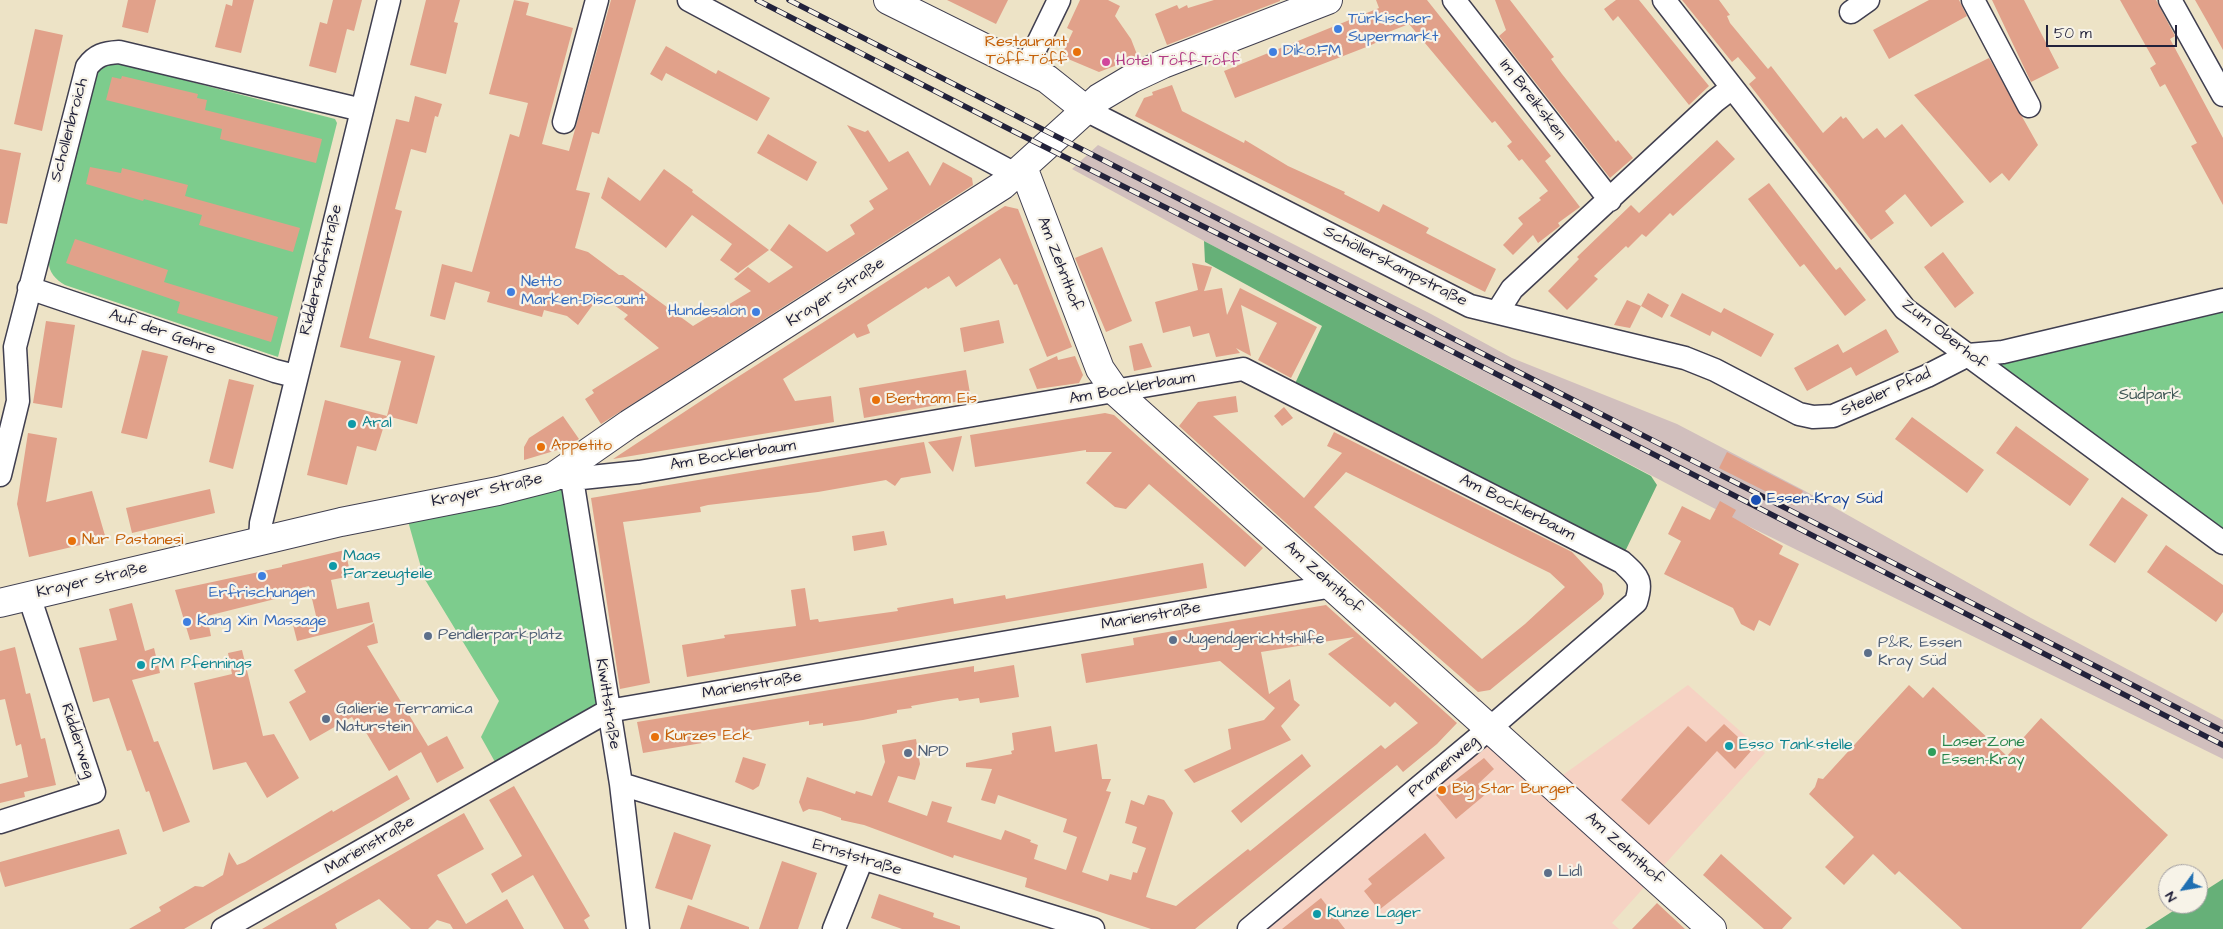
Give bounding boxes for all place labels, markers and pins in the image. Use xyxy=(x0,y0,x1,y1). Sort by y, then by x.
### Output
place label: Türkischer Supermarkt xyxy=(1348,10,1439,48)
marker: Türkischer Supermarkt xyxy=(1332,23,1344,35)
place label: Restaurant Töff-Töff xyxy=(985,33,1067,71)
place label: Diko.FM xyxy=(1283,42,1341,62)
marker: Restaurant Töff-Töff xyxy=(1071,46,1083,58)
marker: Diko.FM xyxy=(1267,46,1279,58)
place label: Hotel Töff-Töff xyxy=(1116,52,1240,72)
marker: Hotel Töff-Töff xyxy=(1100,56,1112,68)
place label: Netto Marken-Discount xyxy=(521,273,645,311)
marker: Netto Marken-Discount xyxy=(505,286,517,298)
place label: Hundesalon xyxy=(668,302,746,322)
marker: Hundesalon xyxy=(750,306,762,318)
place label: Bertram Eis xyxy=(886,390,977,410)
marker: Bertram Eis xyxy=(870,394,882,406)
place label: Aral xyxy=(362,414,392,434)
marker: Aral xyxy=(346,418,358,430)
place label: Appetito xyxy=(551,437,612,457)
marker: Appetito xyxy=(535,441,547,453)
place label: Essen-Kray Süd xyxy=(1767,490,1883,510)
marker: Essen-Kray Süd xyxy=(1749,493,1763,507)
place label: Nur Pastanesi xyxy=(82,531,183,551)
marker: Nur Pastanesi xyxy=(66,535,78,547)
place label: Maas Farzeugteile xyxy=(343,547,433,585)
marker: Maas Farzeugteile xyxy=(327,560,339,572)
marker: Erfrischungen xyxy=(256,570,268,582)
place label: Erfrischungen xyxy=(209,584,315,604)
place label: Kang Xin Massage xyxy=(197,612,326,632)
marker: Kang Xin Massage xyxy=(181,616,193,628)
place label: Pendlerparkplatz xyxy=(438,626,563,646)
marker: Pendlerparkplatz xyxy=(422,630,434,642)
place label: Jugendgerichtshilfe xyxy=(1183,630,1324,650)
marker: Jugendgerichtshilfe xyxy=(1167,634,1179,646)
place label: P&R, Essen Kray Süd xyxy=(1878,634,1962,672)
marker: P&R, Essen Kray Süd xyxy=(1862,647,1874,659)
place label: PM Pfennings xyxy=(151,655,252,675)
marker: PM Pfennings xyxy=(135,659,147,671)
place label: Galierie Terramica Naturstein xyxy=(336,700,473,738)
marker: Galierie Terramica Naturstein xyxy=(320,713,332,725)
place label: Kurzes Eck xyxy=(665,727,752,747)
marker: Kurzes Eck xyxy=(649,731,661,743)
place label: LaserZone Essen-Kray xyxy=(1942,733,2025,771)
place label: Esso Tankstelle xyxy=(1739,736,1853,756)
marker: Esso Tankstelle xyxy=(1723,740,1735,752)
place label: NPD xyxy=(918,743,949,763)
marker: LaserZone Essen-Kray xyxy=(1926,746,1938,758)
marker: NPD xyxy=(902,747,914,759)
place label: Big Star Burger xyxy=(1452,780,1575,800)
marker: Big Star Burger xyxy=(1436,784,1448,796)
place label: Lidl xyxy=(1558,863,1582,883)
marker: Lidl xyxy=(1542,867,1554,879)
place label: Kunze Lager xyxy=(1327,904,1421,924)
marker: Kunze Lager xyxy=(1311,908,1323,920)

